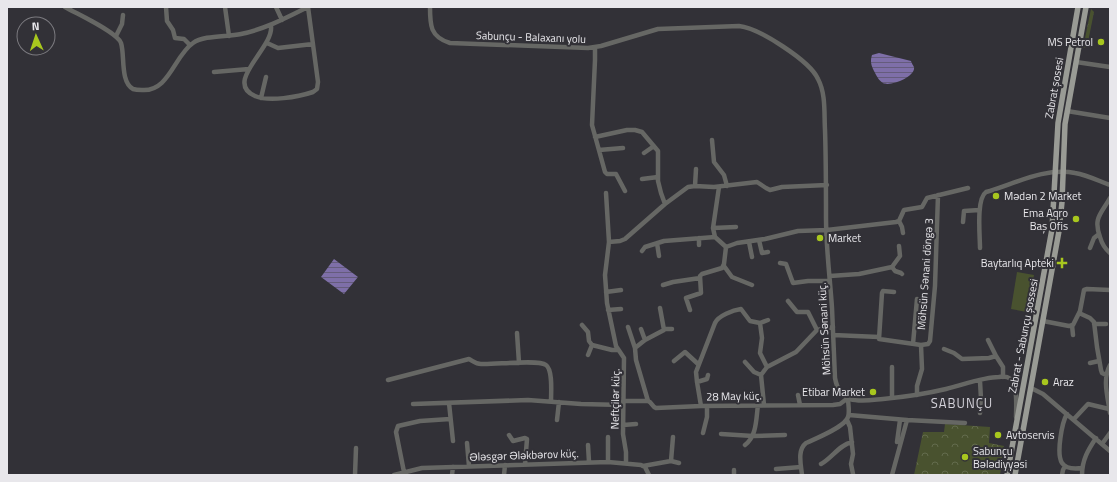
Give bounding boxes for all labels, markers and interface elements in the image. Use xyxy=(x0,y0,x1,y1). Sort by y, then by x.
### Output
north arrow xyxy=(16,16,56,56)
text: N xyxy=(31,18,40,34)
street label: Sabunçu - Balaxanı yolu xyxy=(476,27,587,47)
place label: MS Petrol xyxy=(1047,34,1093,50)
marker: MS Petrol xyxy=(1096,37,1106,47)
street label: Zabrat şosesi xyxy=(1041,56,1067,120)
place label: Mədən 2 Market xyxy=(1004,188,1081,204)
marker: Mədən 2 Market xyxy=(991,191,1001,201)
place label: Ema Aqro Baş Ofis xyxy=(1023,205,1068,234)
marker: Ema Aqro Baş Ofis xyxy=(1071,214,1081,224)
street label: Möhsün Sənani döngə 3 xyxy=(913,217,937,331)
place label: Market xyxy=(828,230,861,246)
marker: Market xyxy=(815,233,825,243)
place label: Baytarlıq Apteki xyxy=(981,255,1054,271)
marker: Baytarlıq Apteki xyxy=(1057,258,1067,268)
street label: Zabrat - Sabunçu şossesi xyxy=(1004,277,1042,395)
street label: Möhsün Sənani küç. xyxy=(814,282,834,376)
street label: Neftçilər küç. xyxy=(606,368,624,430)
place label: Araz xyxy=(1053,374,1074,390)
marker: Araz xyxy=(1040,377,1050,387)
place label: Etibar Market xyxy=(802,384,865,400)
marker: Etibar Market xyxy=(868,387,878,397)
street label: 28 May küç. xyxy=(706,388,762,404)
district label: SABUNÇU xyxy=(931,393,993,413)
place label: Avtoservis xyxy=(1006,427,1055,443)
marker: Avtoservis xyxy=(993,430,1003,440)
place label: Sabunçu Bələdiyyəsi xyxy=(973,443,1027,472)
street label: Ələsgər Ələkbərov küç. xyxy=(469,445,579,465)
marker: Sabunçu Bələdiyyəsi xyxy=(960,452,970,462)

